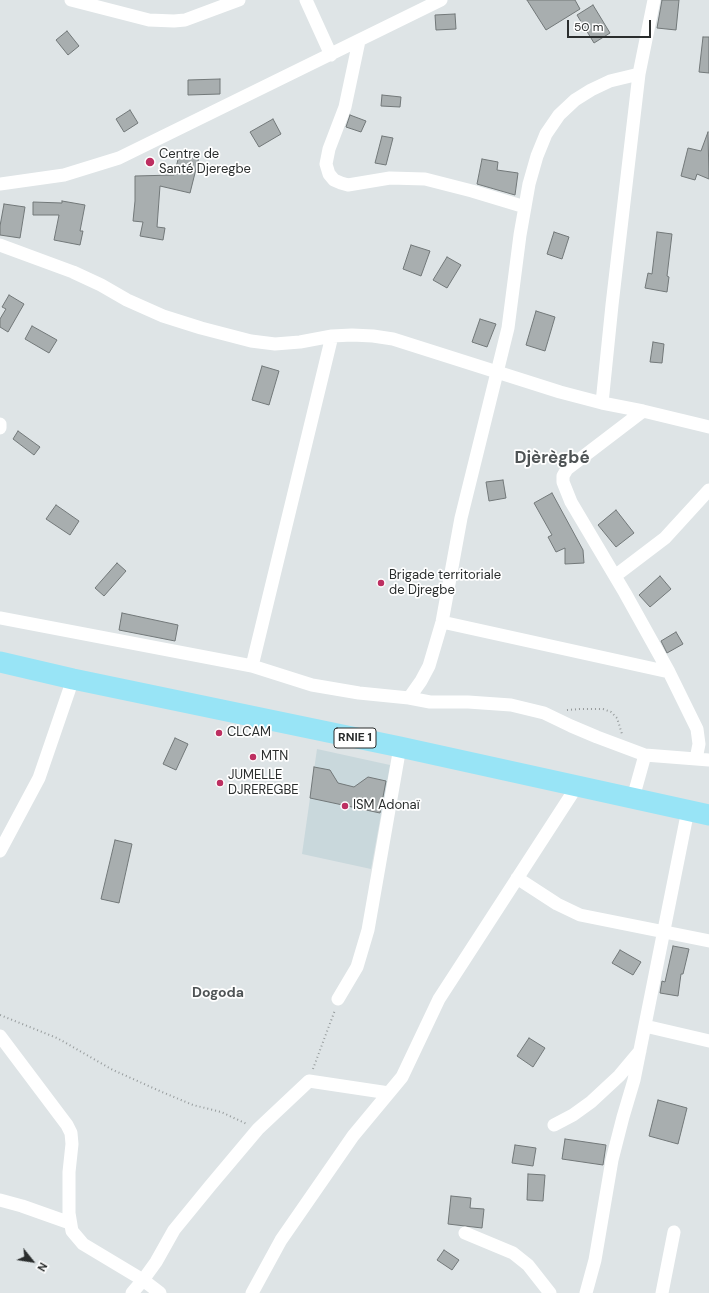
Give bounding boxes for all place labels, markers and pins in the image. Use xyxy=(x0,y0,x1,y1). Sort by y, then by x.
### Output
place label: Centre de Santé Djeregbe xyxy=(159,147,251,178)
marker: Centre de Santé Djeregbe xyxy=(144,156,156,168)
place label: Brigade territoriale de Djregbe xyxy=(389,568,501,599)
marker: Brigade territoriale de Djregbe xyxy=(376,578,386,588)
place label: CLCAM xyxy=(227,725,271,741)
marker: CLCAM xyxy=(214,728,224,738)
place label: MTN xyxy=(261,749,288,765)
marker: MTN xyxy=(248,752,258,762)
place label: JUMELLE DJREREGBE xyxy=(228,768,299,799)
marker: JUMELLE DJREREGBE xyxy=(215,778,225,788)
place label: ISM Adonaï xyxy=(353,798,420,814)
marker: ISM Adonaï xyxy=(340,801,350,811)

